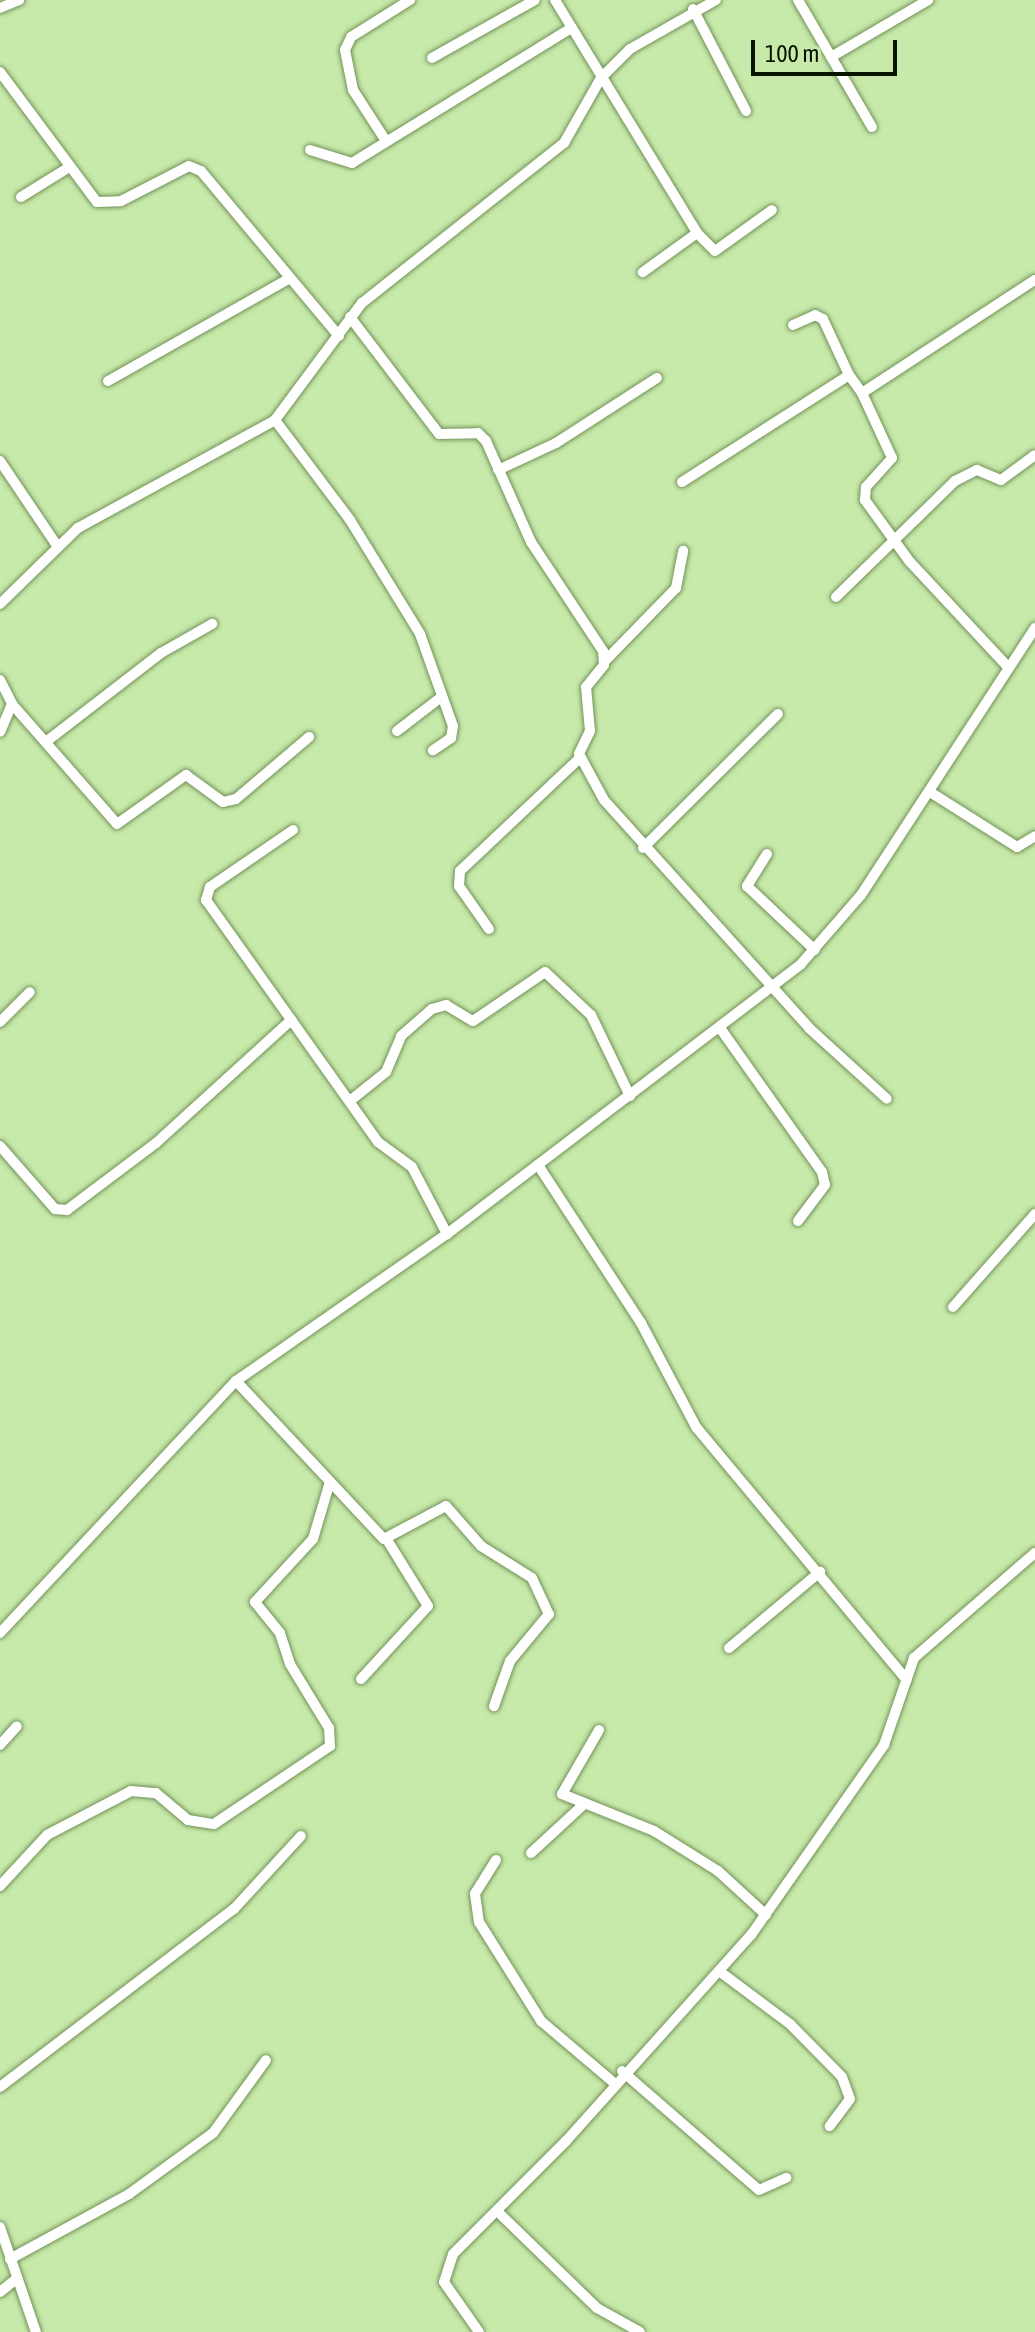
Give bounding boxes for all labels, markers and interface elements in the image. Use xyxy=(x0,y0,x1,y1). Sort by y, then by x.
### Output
scale bar xyxy=(755,24,901,74)
text: 100 m xyxy=(765,40,819,67)

